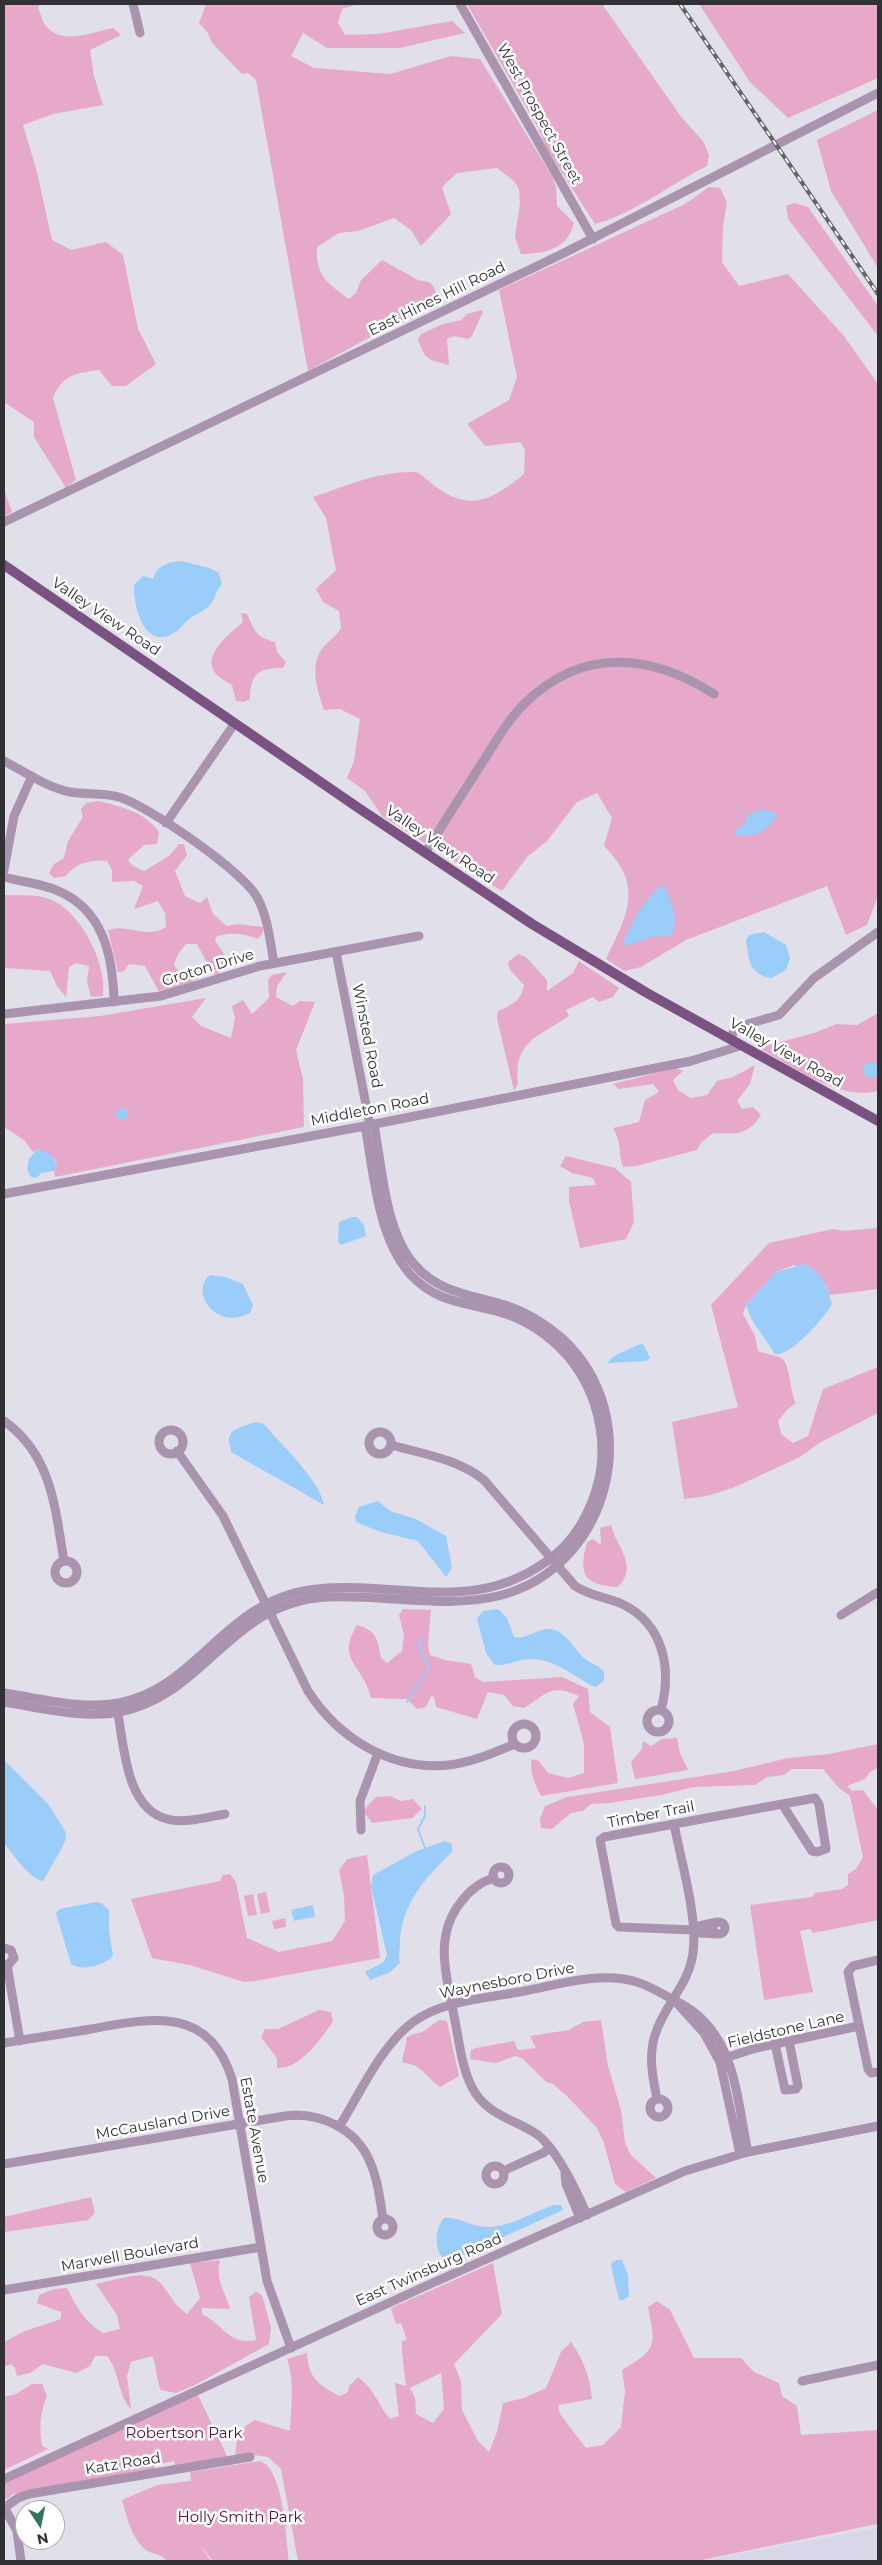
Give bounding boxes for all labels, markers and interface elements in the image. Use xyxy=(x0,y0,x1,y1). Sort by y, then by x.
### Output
street label: West Prospect Street xyxy=(493,40,585,188)
street label: East Hines Hill Road xyxy=(366,258,508,340)
street label: Valley View Road xyxy=(48,574,164,660)
street label: Valley View Road xyxy=(382,802,498,888)
street label: Groton Drive xyxy=(160,945,256,991)
street label: Winsted Road xyxy=(348,982,386,1090)
street label: Valley View Road xyxy=(726,1014,846,1092)
street label: Middleton Road xyxy=(309,1090,431,1130)
street label: Timber Trail xyxy=(606,1798,696,1832)
street label: Waynesboro Drive xyxy=(438,1959,576,2003)
street label: Fieldstone Lane xyxy=(726,2008,846,2052)
street label: Estate Avenue xyxy=(236,2076,272,2184)
street label: McCausland Drive xyxy=(94,2102,232,2144)
street label: East Twinsburg Road xyxy=(353,2230,505,2310)
street label: Marwell Boulevard xyxy=(60,2234,200,2276)
park label: Robertson Park xyxy=(126,2425,242,2443)
street label: Katz Road xyxy=(84,2449,162,2479)
north arrow xyxy=(15,2500,65,2550)
park label: Holly Smith Park xyxy=(177,2509,303,2527)
text: N xyxy=(35,2529,50,2549)

